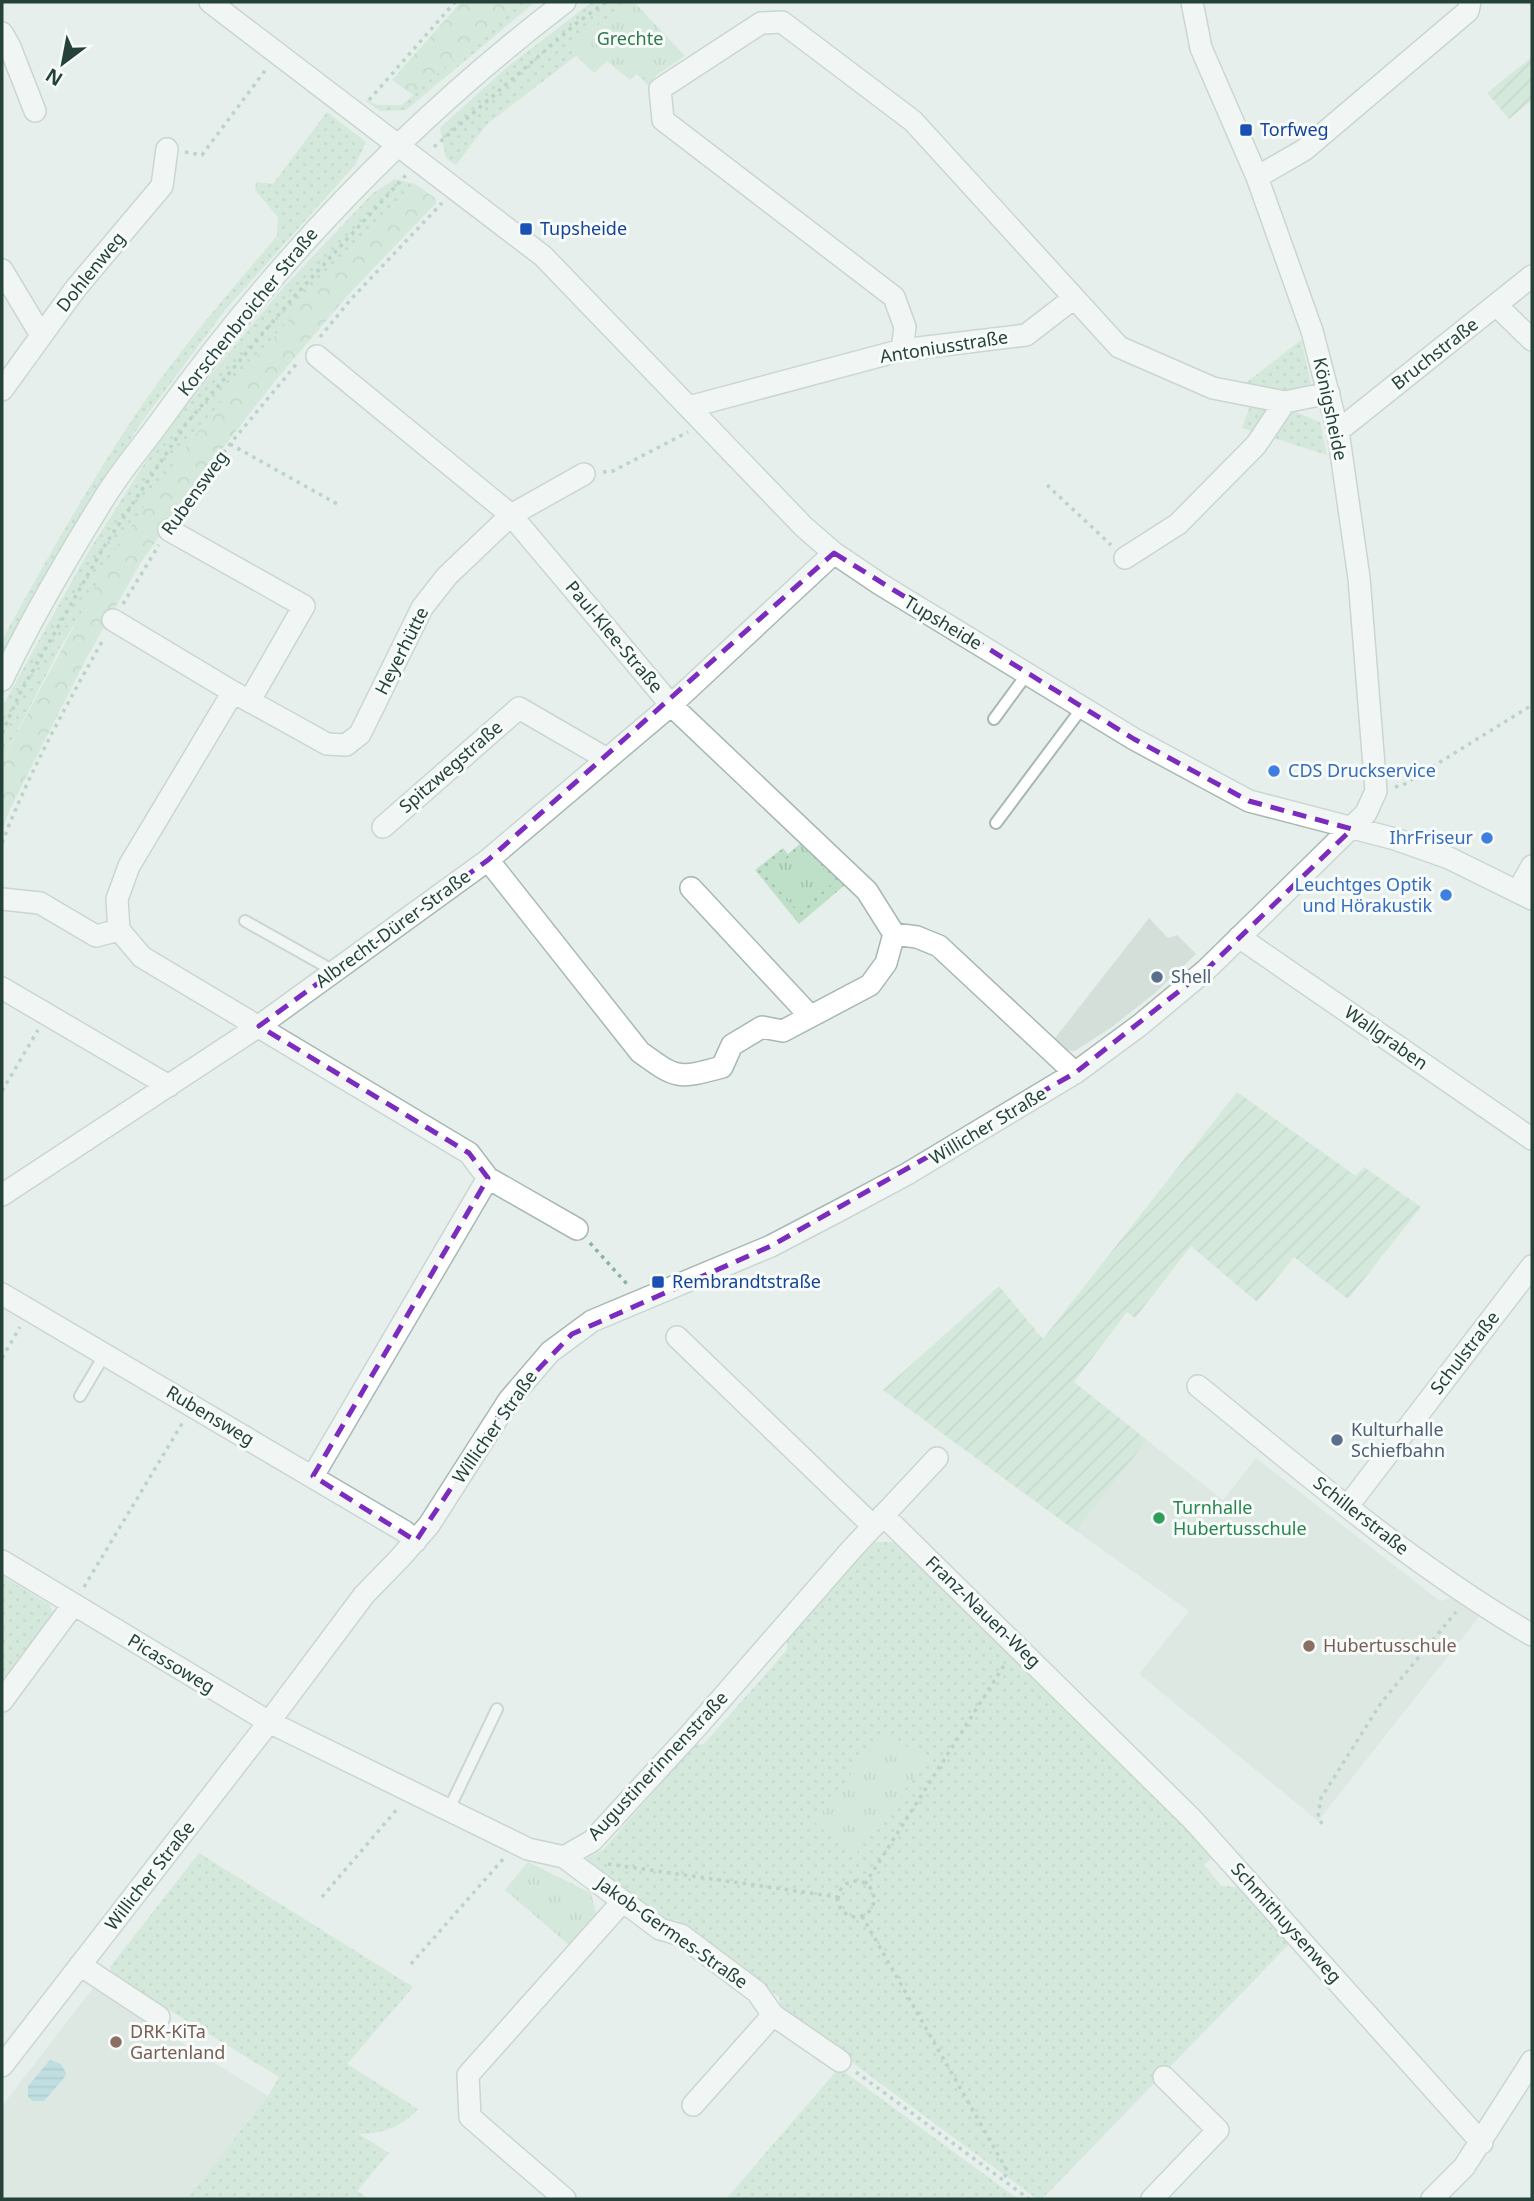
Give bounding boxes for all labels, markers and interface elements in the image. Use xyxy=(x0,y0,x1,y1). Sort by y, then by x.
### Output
park label: Grechte xyxy=(597,26,663,50)
north arrow xyxy=(28,28,98,98)
text: N xyxy=(41,62,67,93)
place label: Torfweg xyxy=(1260,117,1329,141)
marker: Torfweg xyxy=(1238,122,1254,138)
place label: Tupsheide xyxy=(540,216,627,240)
marker: Tupsheide xyxy=(518,221,534,237)
street label: Korschenbroicher Straße xyxy=(172,222,323,400)
street label: Dohlenweg xyxy=(51,226,130,316)
street label: Bruchstraße xyxy=(1386,312,1483,395)
street label: Antoniusstraße xyxy=(878,324,1010,368)
street label: Königsheide xyxy=(1308,355,1354,462)
street label: Rubensweg xyxy=(155,445,233,539)
street label: Paul-Klee-Straße xyxy=(561,575,669,698)
street label: Tupsheide xyxy=(900,589,987,655)
street label: Heyerhütte xyxy=(369,603,433,698)
street label: Spitzwegstraße xyxy=(394,715,507,818)
place label: CDS Druckservice xyxy=(1288,758,1436,782)
marker: CDS Druckservice xyxy=(1266,763,1282,779)
place label: IhrFriseur xyxy=(1390,825,1474,849)
marker: IhrFriseur xyxy=(1479,830,1495,846)
street label: Albrecht-Dürer-Straße xyxy=(310,864,475,993)
place label: Leuchtges Optik und Hörakustik xyxy=(1295,872,1432,917)
marker: Leuchtges Optik und Hörakustik xyxy=(1438,887,1454,903)
place label: Shell xyxy=(1171,964,1211,988)
marker: Shell xyxy=(1149,969,1165,985)
street label: Wallgraben xyxy=(1340,1000,1433,1075)
street label: Willicher Straße xyxy=(925,1081,1050,1170)
place label: Rembrandtstraße xyxy=(672,1269,821,1293)
marker: Rembrandtstraße xyxy=(650,1274,666,1290)
street label: Schulstraße xyxy=(1424,1306,1504,1399)
street label: Willicher Straße xyxy=(446,1365,542,1488)
street label: Rubensweg xyxy=(162,1379,259,1451)
place label: Kulturhalle Schiefbahn xyxy=(1351,1417,1445,1462)
marker: Kulturhalle Schiefbahn xyxy=(1329,1432,1345,1448)
street label: Schillerstraße xyxy=(1309,1470,1414,1560)
place label: Turnhalle Hubertusschule xyxy=(1173,1495,1307,1540)
marker: Turnhalle Hubertusschule xyxy=(1151,1510,1167,1526)
street label: Franz-Nauen-Weg xyxy=(921,1550,1047,1673)
street label: Picassoweg xyxy=(124,1628,219,1699)
place label: Hubertusschule xyxy=(1323,1633,1457,1657)
marker: Hubertusschule xyxy=(1301,1638,1317,1654)
street label: Augustinerinnenstraße xyxy=(582,1686,733,1845)
street label: Willicher Straße xyxy=(99,1816,199,1935)
street label: Schmithuysenweg xyxy=(1226,1857,1347,1988)
street label: Jakob-Germes-Straße xyxy=(591,1870,753,1993)
place label: DRK-KiTa Gartenland xyxy=(130,2019,225,2064)
marker: DRK-KiTa Gartenland xyxy=(108,2034,124,2050)

